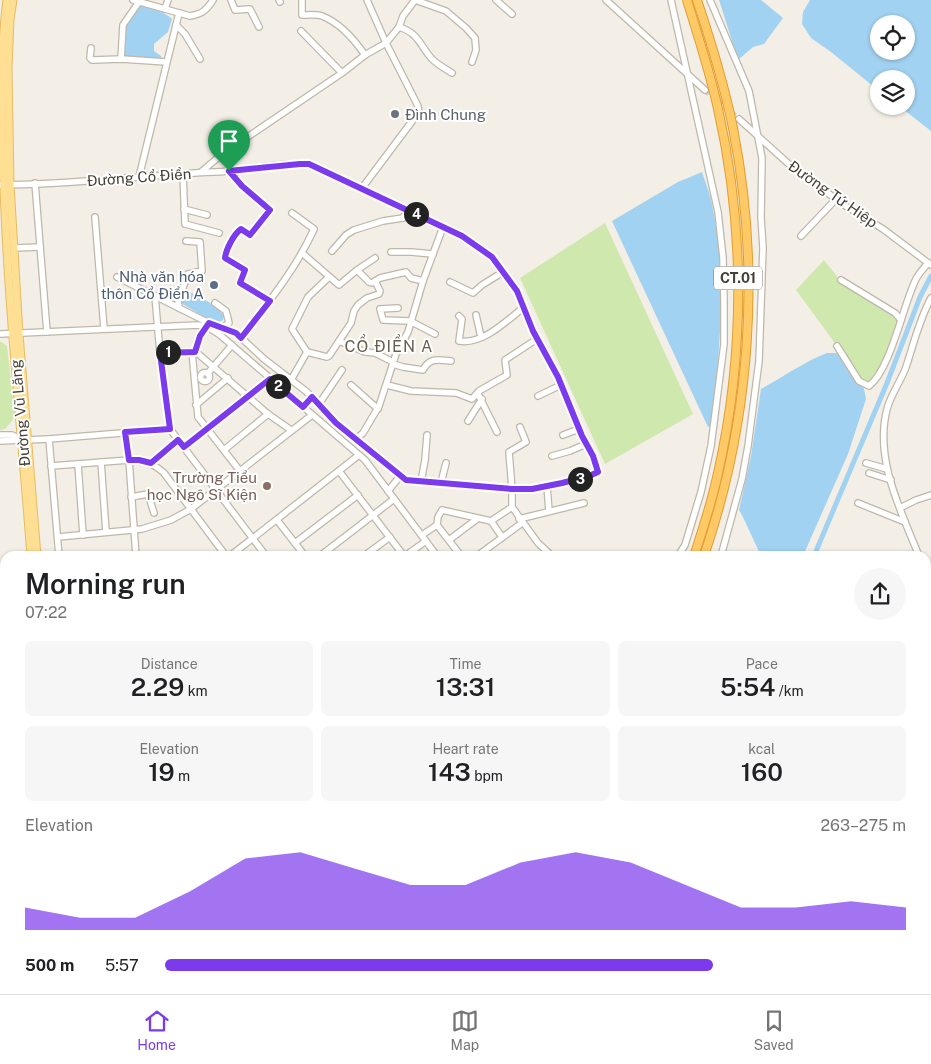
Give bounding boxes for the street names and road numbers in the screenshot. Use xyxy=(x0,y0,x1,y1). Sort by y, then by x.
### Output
street label: Đường Tứ Hiệp xyxy=(785,157,881,231)
street label: Đường Cổ Điển xyxy=(86,165,192,189)
road number: CT.01 xyxy=(714,266,762,290)
street label: Đường Vũ Lăng xyxy=(7,359,33,467)

